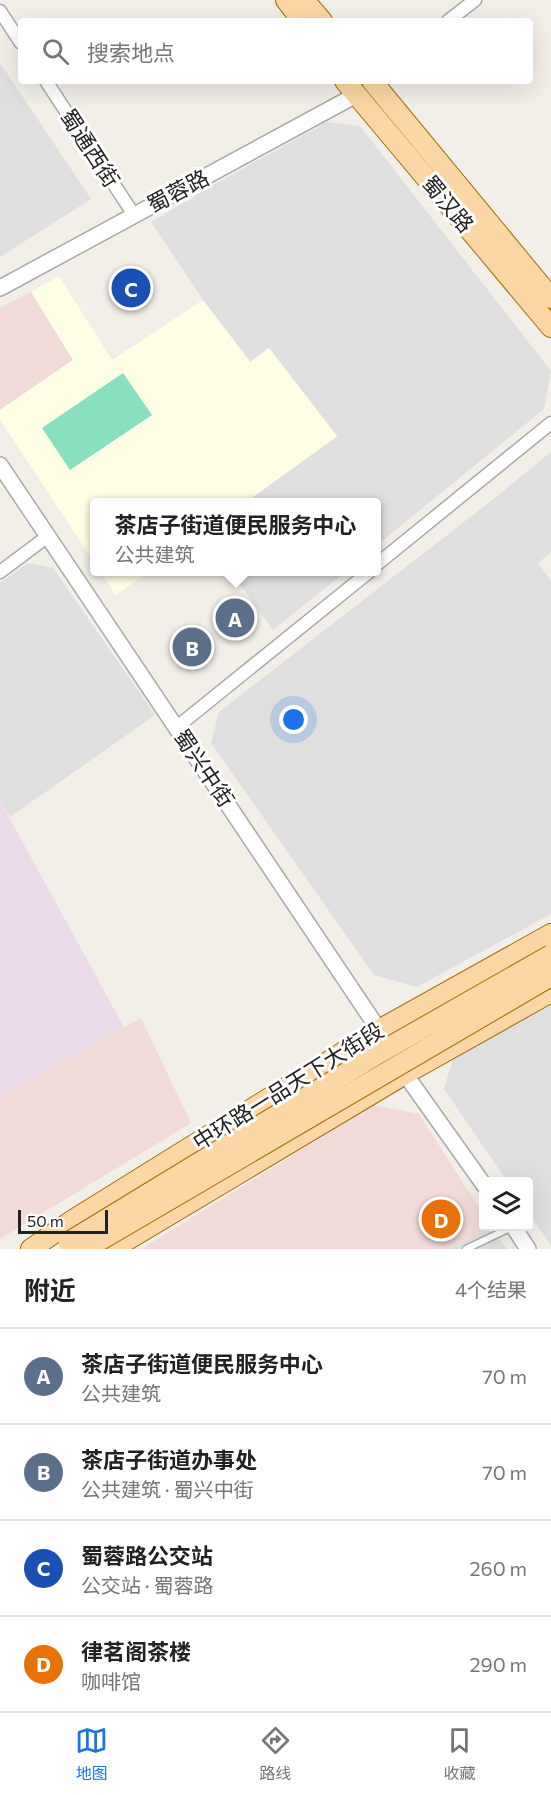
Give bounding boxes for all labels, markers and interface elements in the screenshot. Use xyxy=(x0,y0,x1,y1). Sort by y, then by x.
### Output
search box xyxy=(18,18,533,84)
icon: search xyxy=(39,35,72,68)
text: 搜索地点 xyxy=(87,39,175,66)
street label: 蜀通西街 xyxy=(55,103,126,192)
street label: 蜀蓉路 xyxy=(142,163,213,218)
street label: 蜀汉路 xyxy=(417,170,480,238)
pin: C xyxy=(112,266,150,310)
popup xyxy=(90,498,381,576)
text: 茶店子街道便民服务中心 xyxy=(114,511,357,538)
text: 公共建筑 xyxy=(114,542,194,566)
pin: A xyxy=(216,596,254,640)
pin: B xyxy=(172,624,212,670)
your location xyxy=(279,705,308,734)
street label: 蜀兴中街 xyxy=(169,724,240,812)
street label: 中环路一品天下大街段 xyxy=(187,1016,388,1155)
map controls xyxy=(479,1177,533,1231)
button: layers xyxy=(479,1177,533,1231)
pin: D xyxy=(422,1196,460,1242)
scale bar xyxy=(18,1207,108,1234)
text: 50 m xyxy=(27,1211,64,1230)
text: 附近 xyxy=(24,1274,76,1305)
text: 4个结果 xyxy=(455,1277,527,1301)
text: 茶店子街道便民服务中心 xyxy=(81,1350,323,1377)
text: A xyxy=(36,1364,51,1388)
text: 70 m xyxy=(482,1364,527,1388)
text: 公共建筑 xyxy=(81,1381,161,1405)
text: 茶店子街道办事处 xyxy=(81,1446,257,1473)
text: B xyxy=(37,1460,50,1484)
text: 70 m xyxy=(482,1460,527,1484)
text: 公共建筑 · 蜀兴中街 xyxy=(81,1477,253,1501)
text: 蜀蓉路公交站 xyxy=(81,1542,213,1569)
text: C xyxy=(37,1556,50,1580)
text: 260 m xyxy=(469,1556,527,1580)
text: 公交站 · 蜀蓉路 xyxy=(81,1573,213,1597)
text: 律茗阁茶楼 xyxy=(81,1638,191,1665)
text: D xyxy=(36,1652,51,1676)
text: 290 m xyxy=(469,1652,527,1676)
text: 咖啡馆 xyxy=(81,1669,141,1693)
tab: 地图 xyxy=(75,1724,108,1784)
tab: 路线 xyxy=(259,1724,292,1784)
tab: 收藏 xyxy=(443,1724,476,1784)

